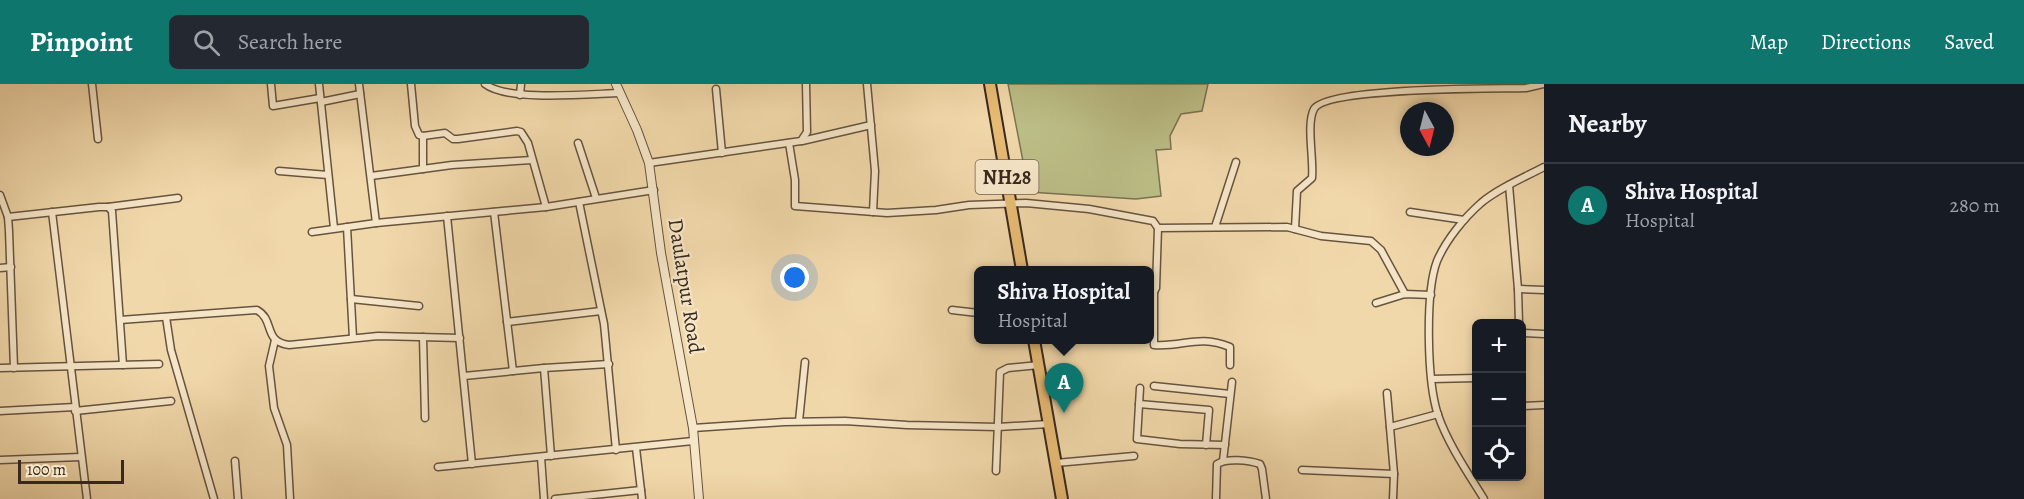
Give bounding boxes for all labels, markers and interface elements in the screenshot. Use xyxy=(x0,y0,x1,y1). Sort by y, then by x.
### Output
search box xyxy=(169,15,589,69)
text: Pinpoint xyxy=(30,23,133,61)
icon: search xyxy=(190,26,223,59)
text: Search here xyxy=(238,27,342,57)
text: Map xyxy=(1750,28,1788,56)
text: Directions xyxy=(1821,28,1911,56)
text: Saved xyxy=(1944,28,1994,56)
north arrow xyxy=(1400,102,1454,156)
text: Nearby xyxy=(1568,106,1647,141)
road number: NH28 xyxy=(976,160,1038,194)
text: Shiva Hospital xyxy=(1625,177,1758,207)
text: A xyxy=(1581,192,1594,219)
text: 280 m xyxy=(1950,192,2000,219)
text: Hospital xyxy=(1625,207,1695,234)
street label: Daulatpur Road xyxy=(662,217,711,356)
your location xyxy=(780,263,809,292)
popup xyxy=(974,266,1154,344)
text: Shiva Hospital xyxy=(998,277,1130,307)
text: Hospital xyxy=(998,307,1067,334)
map controls xyxy=(1472,319,1526,481)
button: + xyxy=(1472,319,1526,373)
pin: A xyxy=(1044,364,1084,413)
button: − xyxy=(1472,373,1526,427)
button: locate xyxy=(1472,427,1526,481)
scale bar xyxy=(18,457,124,484)
text: 100 m xyxy=(27,459,66,481)

